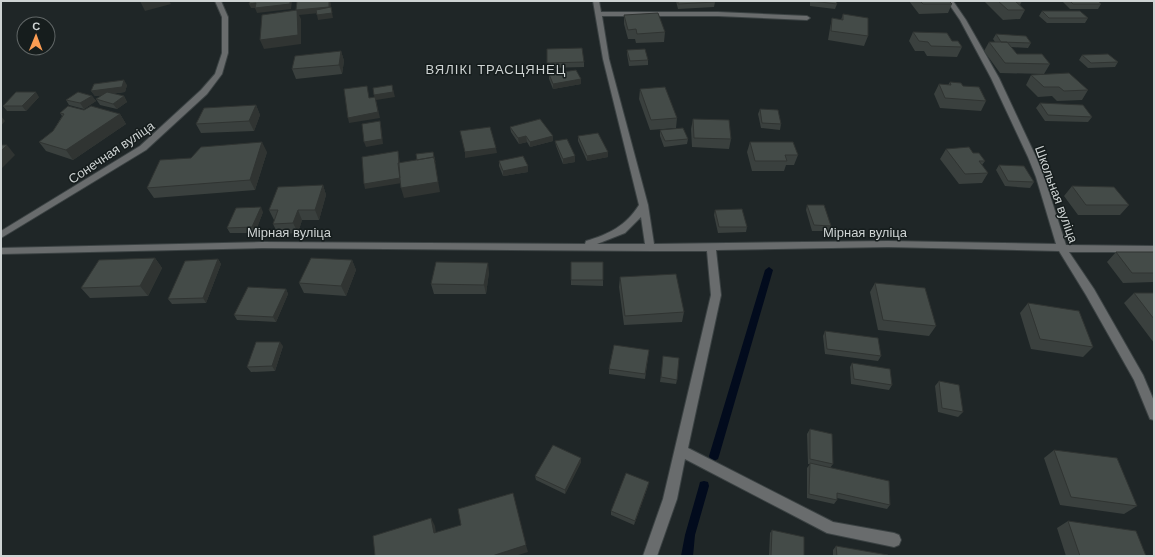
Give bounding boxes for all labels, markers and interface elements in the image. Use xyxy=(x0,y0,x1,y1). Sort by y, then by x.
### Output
north arrow xyxy=(16,16,56,56)
text: С xyxy=(32,20,40,32)
district label: ВЯЛІКІ ТРАСЦЯНЕЦ xyxy=(426,62,566,77)
street label: Сонечная вуліца xyxy=(65,118,158,187)
street label: Школьная вуліца xyxy=(1032,144,1081,245)
street label: Мірная вуліца xyxy=(247,225,332,240)
street label: Мірная вуліца xyxy=(823,225,908,240)

